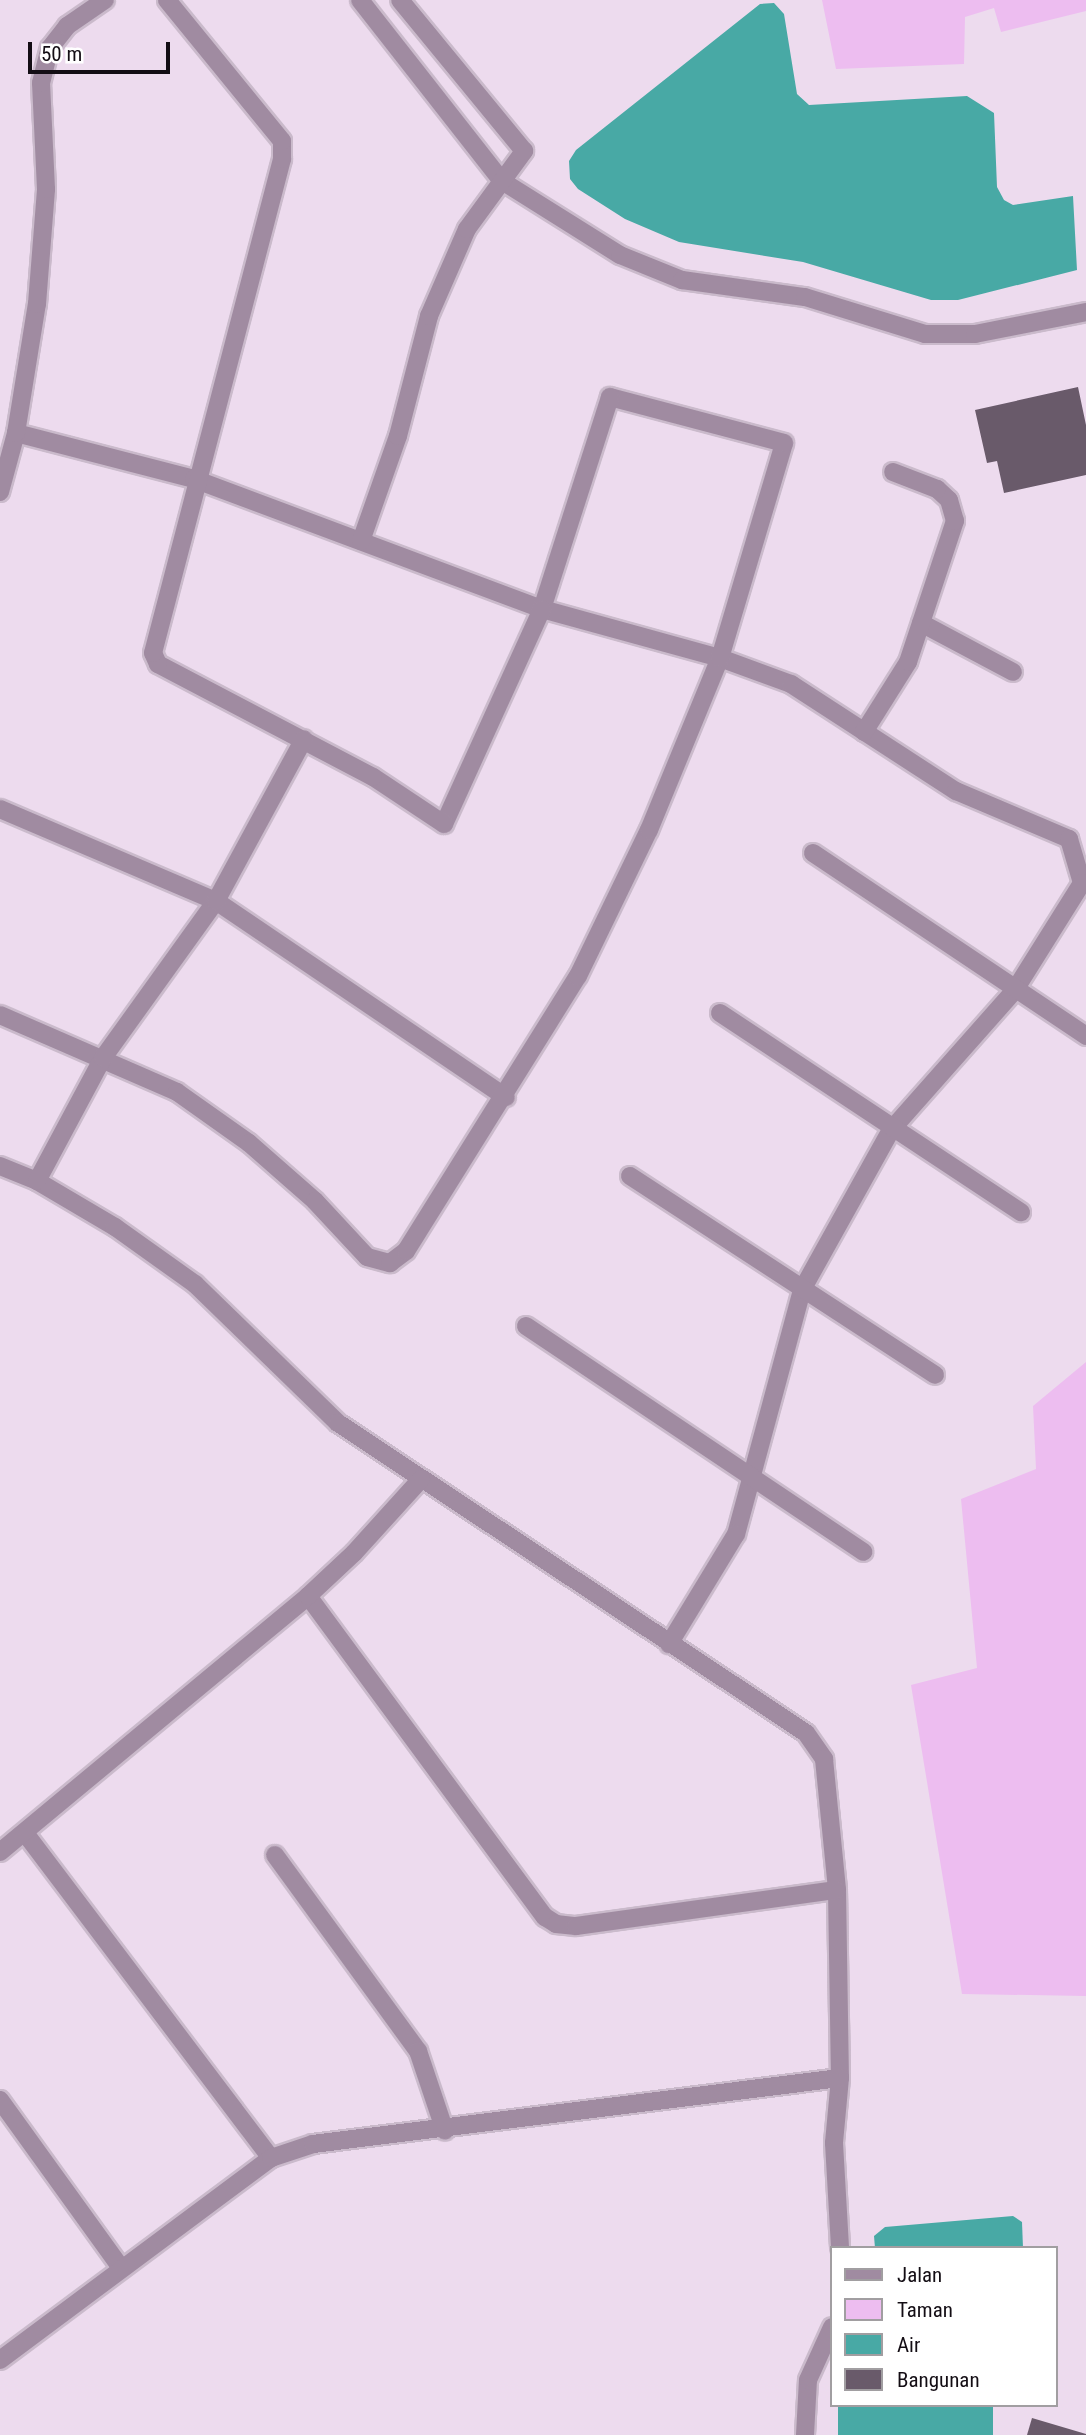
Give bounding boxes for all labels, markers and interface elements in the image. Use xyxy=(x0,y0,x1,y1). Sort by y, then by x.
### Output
scale bar xyxy=(32,28,173,72)
text: 50 m xyxy=(41,42,82,66)
legend xyxy=(830,2246,1058,2407)
text: Jalan xyxy=(897,2263,942,2287)
text: Taman xyxy=(897,2298,953,2322)
text: Air xyxy=(897,2333,920,2357)
text: Bangunan xyxy=(897,2368,980,2392)

